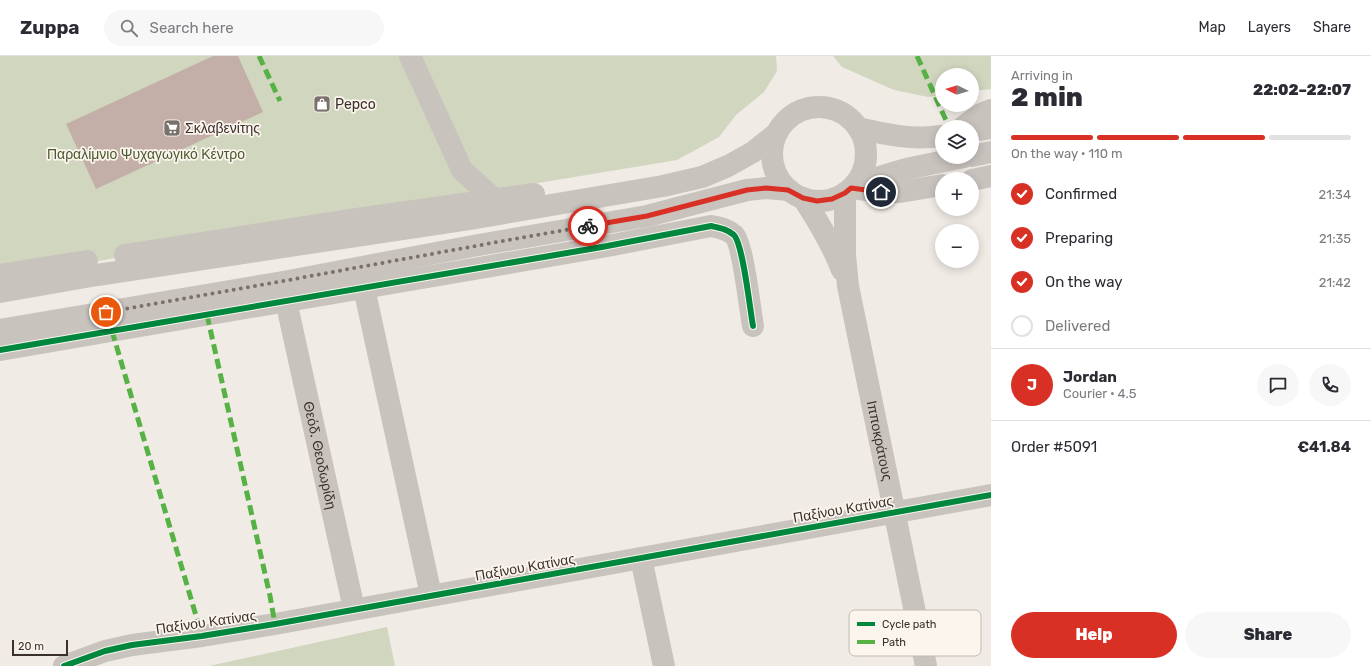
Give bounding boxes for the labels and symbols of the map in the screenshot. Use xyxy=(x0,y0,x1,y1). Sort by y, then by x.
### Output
north arrow xyxy=(935,68,979,112)
shop icon: Pepco xyxy=(312,94,332,114)
place label: Pepco xyxy=(335,96,376,113)
supermarket icon: Σκλαβενίτης xyxy=(162,118,182,138)
place label: Σκλαβενίτης xyxy=(185,120,260,137)
park label: Παραλίμνιο Ψυχαγωγικό Κέντρο xyxy=(47,146,245,163)
pin xyxy=(864,175,898,209)
courier xyxy=(568,206,608,246)
pin xyxy=(89,295,123,329)
street label: Ιπποκράτους xyxy=(863,399,896,483)
street label: Θεόδ. Θεοδωρίδη xyxy=(299,400,340,511)
street label: Παξίνου Κατίνας xyxy=(792,492,895,527)
street label: Παξίνου Κατίνας xyxy=(474,550,577,585)
street label: Παξίνου Κατίνας xyxy=(155,607,258,638)
legend xyxy=(849,610,981,656)
text: Cycle path xyxy=(882,618,936,631)
text: Path xyxy=(882,636,906,649)
scale bar xyxy=(12,638,68,657)

